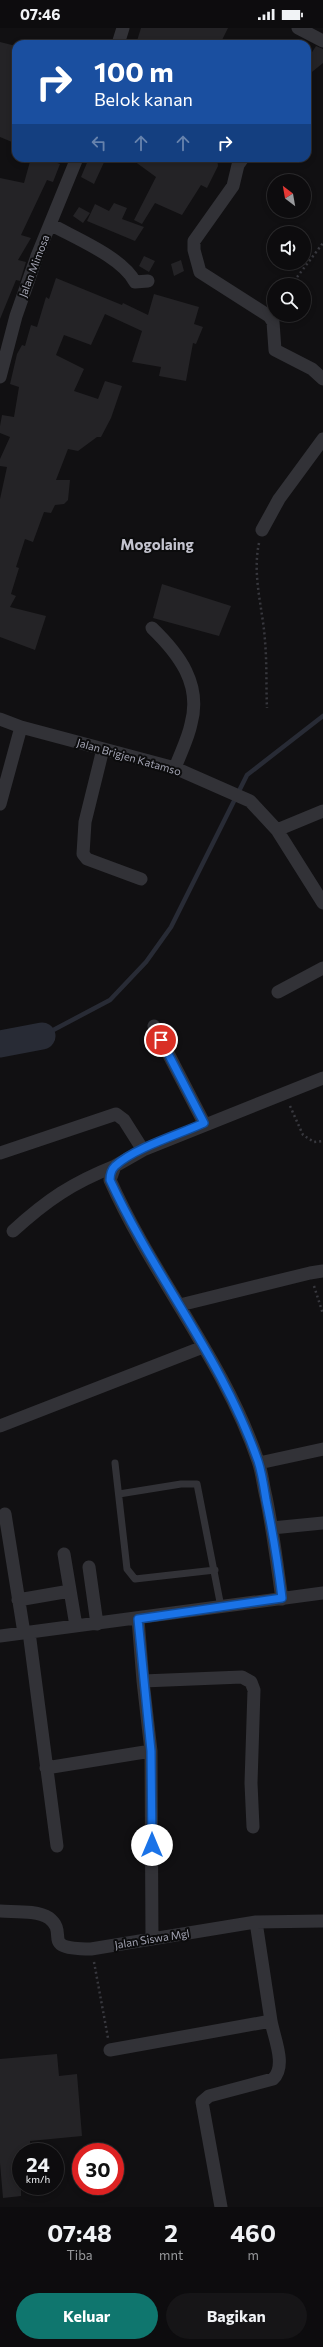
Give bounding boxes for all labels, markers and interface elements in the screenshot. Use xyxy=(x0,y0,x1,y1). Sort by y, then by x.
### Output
text: 07:46 xyxy=(20,5,61,23)
text: 100 m xyxy=(94,54,174,88)
icon: right xyxy=(28,56,80,108)
text: Belok kanan xyxy=(94,88,193,110)
icon: left xyxy=(88,132,110,154)
icon: ahead xyxy=(130,132,152,154)
icon: ahead xyxy=(172,132,194,154)
icon: right xyxy=(214,132,236,154)
north arrow xyxy=(267,174,311,218)
map controls xyxy=(267,174,311,322)
button: sound xyxy=(267,226,311,270)
street label: Jalan Mimosa xyxy=(16,233,52,299)
button: search xyxy=(267,278,311,322)
district label: Mogolaing xyxy=(120,535,194,553)
street label: Jalan Brigjen Katamso xyxy=(75,735,183,779)
pin xyxy=(144,1023,178,1057)
icon: arrive xyxy=(150,1029,172,1051)
position arrow xyxy=(131,1824,173,1866)
street label: Jalan Siswa Mgl xyxy=(113,1926,191,1952)
speed limit sign: 30 xyxy=(72,2143,124,2195)
text: 24 xyxy=(26,2152,50,2176)
text: km/h xyxy=(26,2173,50,2185)
text: 07:48 xyxy=(47,2218,112,2247)
text: 2 xyxy=(164,2218,178,2247)
text: 460 xyxy=(230,2218,276,2247)
text: Tiba xyxy=(66,2247,93,2263)
text: mnt xyxy=(159,2247,183,2263)
text: m xyxy=(247,2247,259,2263)
button: Keluar xyxy=(16,2293,158,2339)
button: Bagikan xyxy=(166,2293,307,2339)

